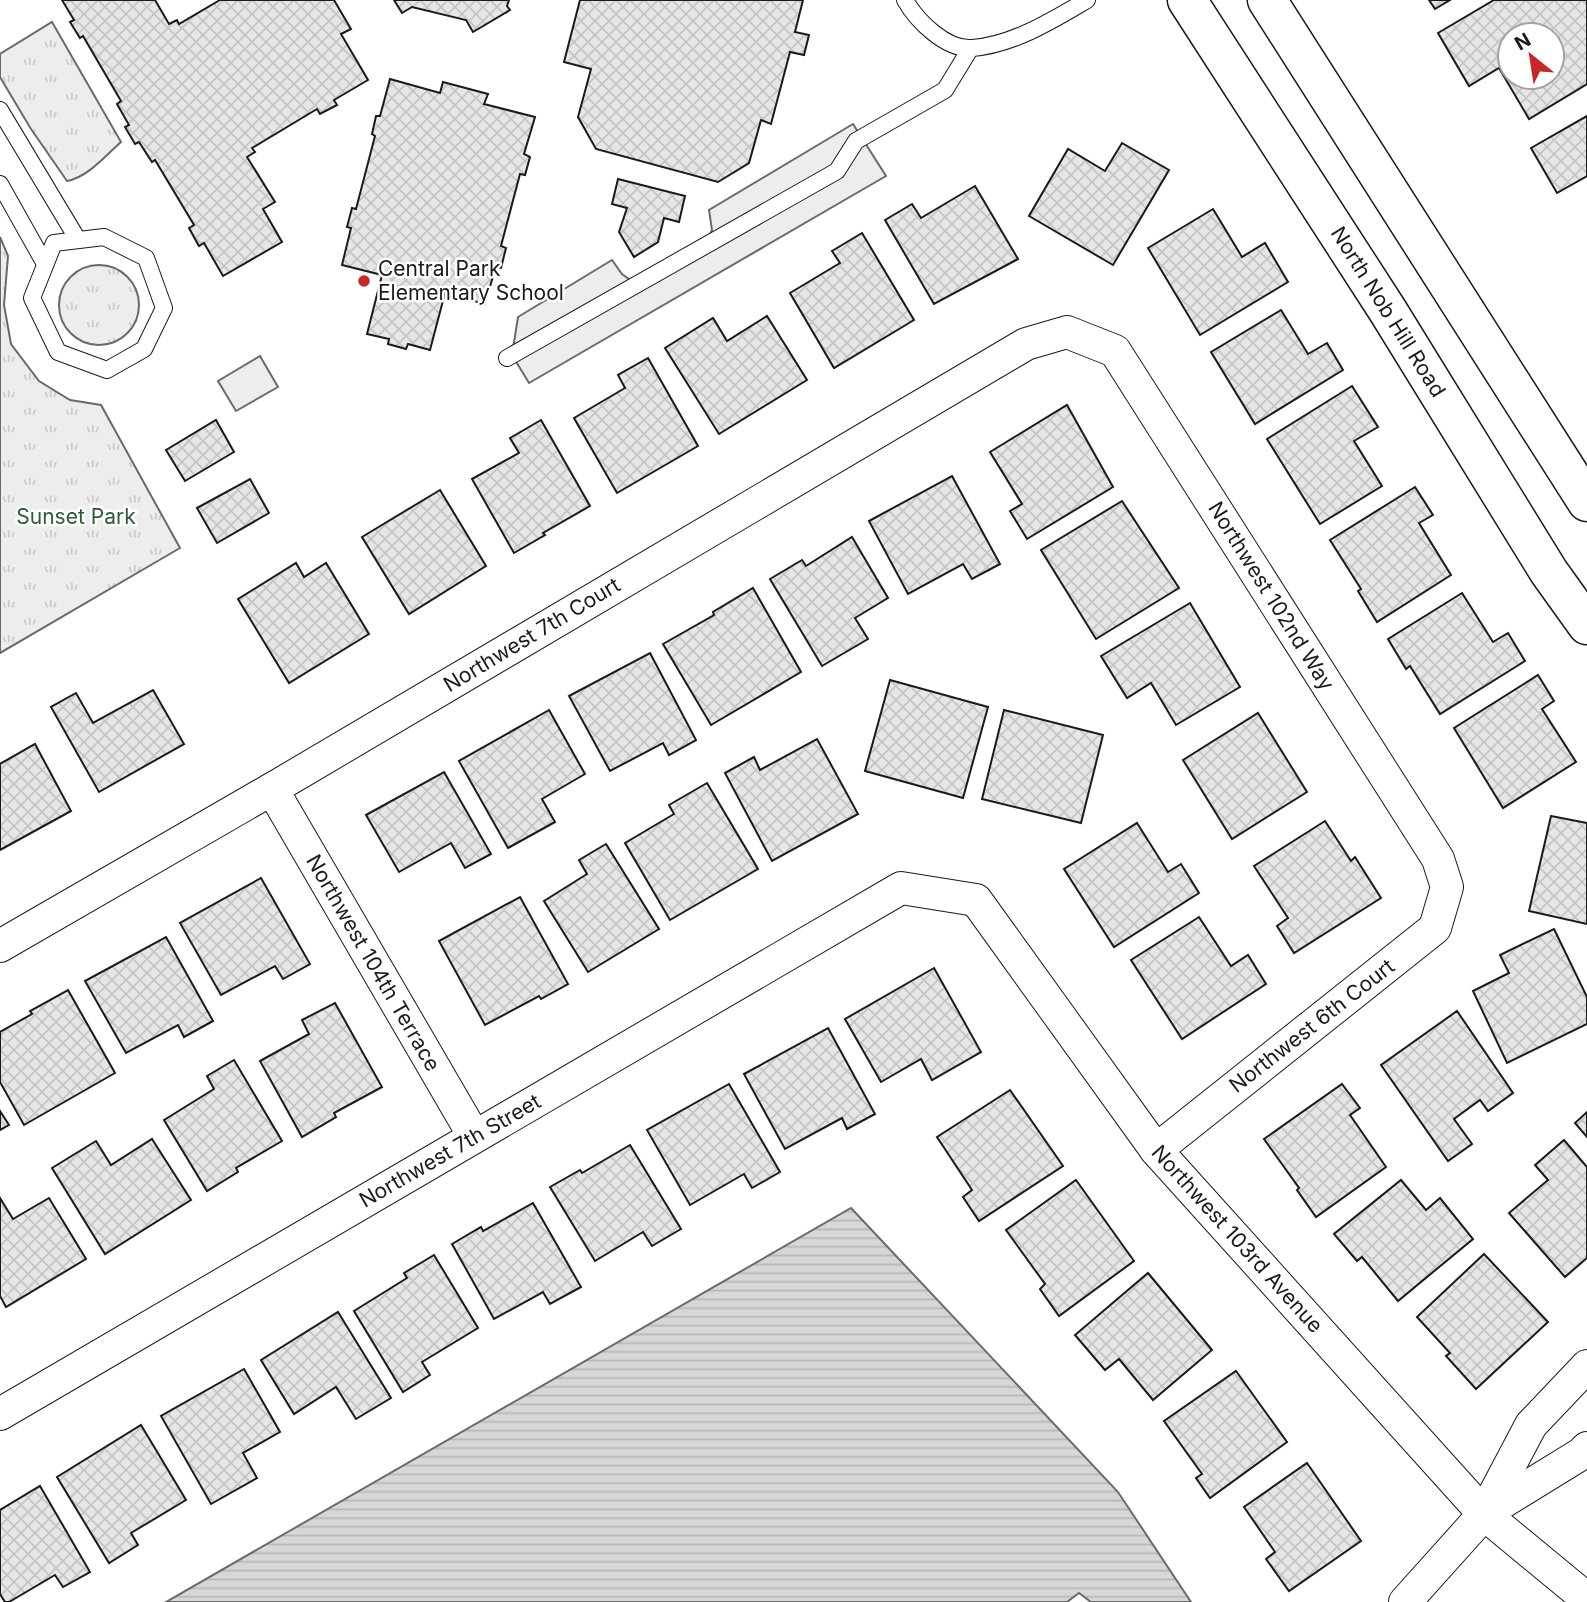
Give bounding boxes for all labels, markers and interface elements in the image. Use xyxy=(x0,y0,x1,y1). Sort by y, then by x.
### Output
north arrow xyxy=(1496,21,1566,91)
text: N xyxy=(1511,28,1535,55)
street label: North Nob Hill Road xyxy=(1326,222,1451,402)
place label: Central Park Elementary School xyxy=(378,256,564,305)
marker: Central Park Elementary School xyxy=(356,273,372,289)
street label: Northwest 102nd Way xyxy=(1203,497,1340,695)
park label: Sunset Park xyxy=(16,504,136,529)
street label: Northwest 7th Court xyxy=(439,572,625,697)
street label: Northwest 104th Terrace xyxy=(301,850,446,1075)
street label: Northwest 6th Court xyxy=(1224,953,1399,1098)
street label: Northwest 7th Street xyxy=(355,1088,545,1213)
street label: Northwest 103rd Avenue xyxy=(1147,1140,1328,1338)

